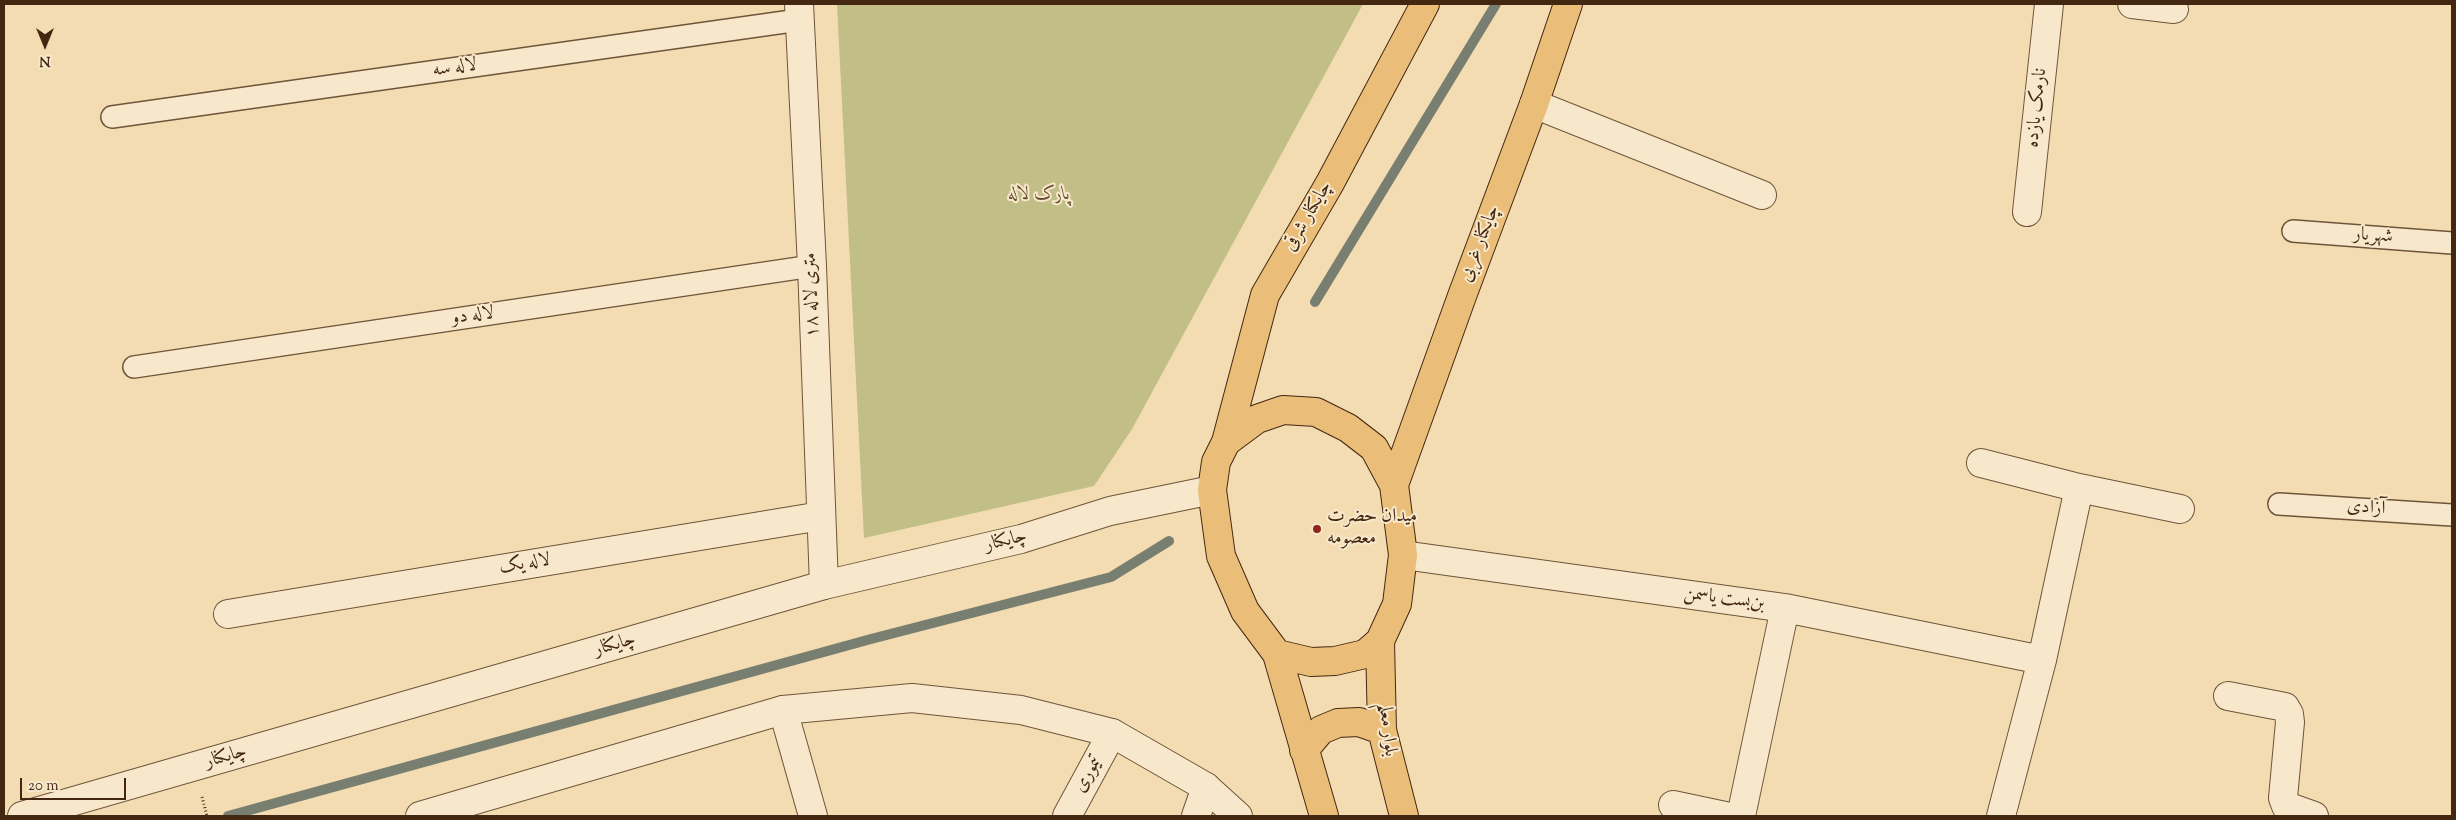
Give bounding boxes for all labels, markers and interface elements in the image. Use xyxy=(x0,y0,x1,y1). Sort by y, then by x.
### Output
north arrow xyxy=(20,20,70,70)
text: N xyxy=(39,50,51,70)
street label: لاله سه xyxy=(431,55,479,83)
street label: نارمک یازده xyxy=(2023,67,2053,149)
street label: چایکنار شرقی xyxy=(1280,178,1338,256)
park label: پارک لاله xyxy=(1008,185,1070,207)
street label: چایکنار غربی xyxy=(1456,202,1506,286)
street label: شهریار xyxy=(2352,224,2394,250)
street label: ۱۸ متری لاله xyxy=(800,252,826,338)
street label: لاله دو xyxy=(450,303,496,331)
street label: آزادی xyxy=(2346,496,2386,522)
place label: میدان حضرت معصومه xyxy=(1327,507,1417,551)
marker: میدان حضرت معصومه xyxy=(1311,523,1323,535)
street label: چایکنار xyxy=(983,526,1029,558)
street label: لاله یک xyxy=(498,550,552,580)
street label: بن‌بست یاسمن xyxy=(1682,583,1766,617)
street label: چایکنار xyxy=(591,629,639,663)
street label: بلوار معلم xyxy=(1371,702,1401,758)
street label: چایکنار xyxy=(202,741,250,775)
street label: تیموری xyxy=(1070,753,1108,797)
scale bar xyxy=(22,768,129,800)
text: 20 m xyxy=(28,776,59,797)

